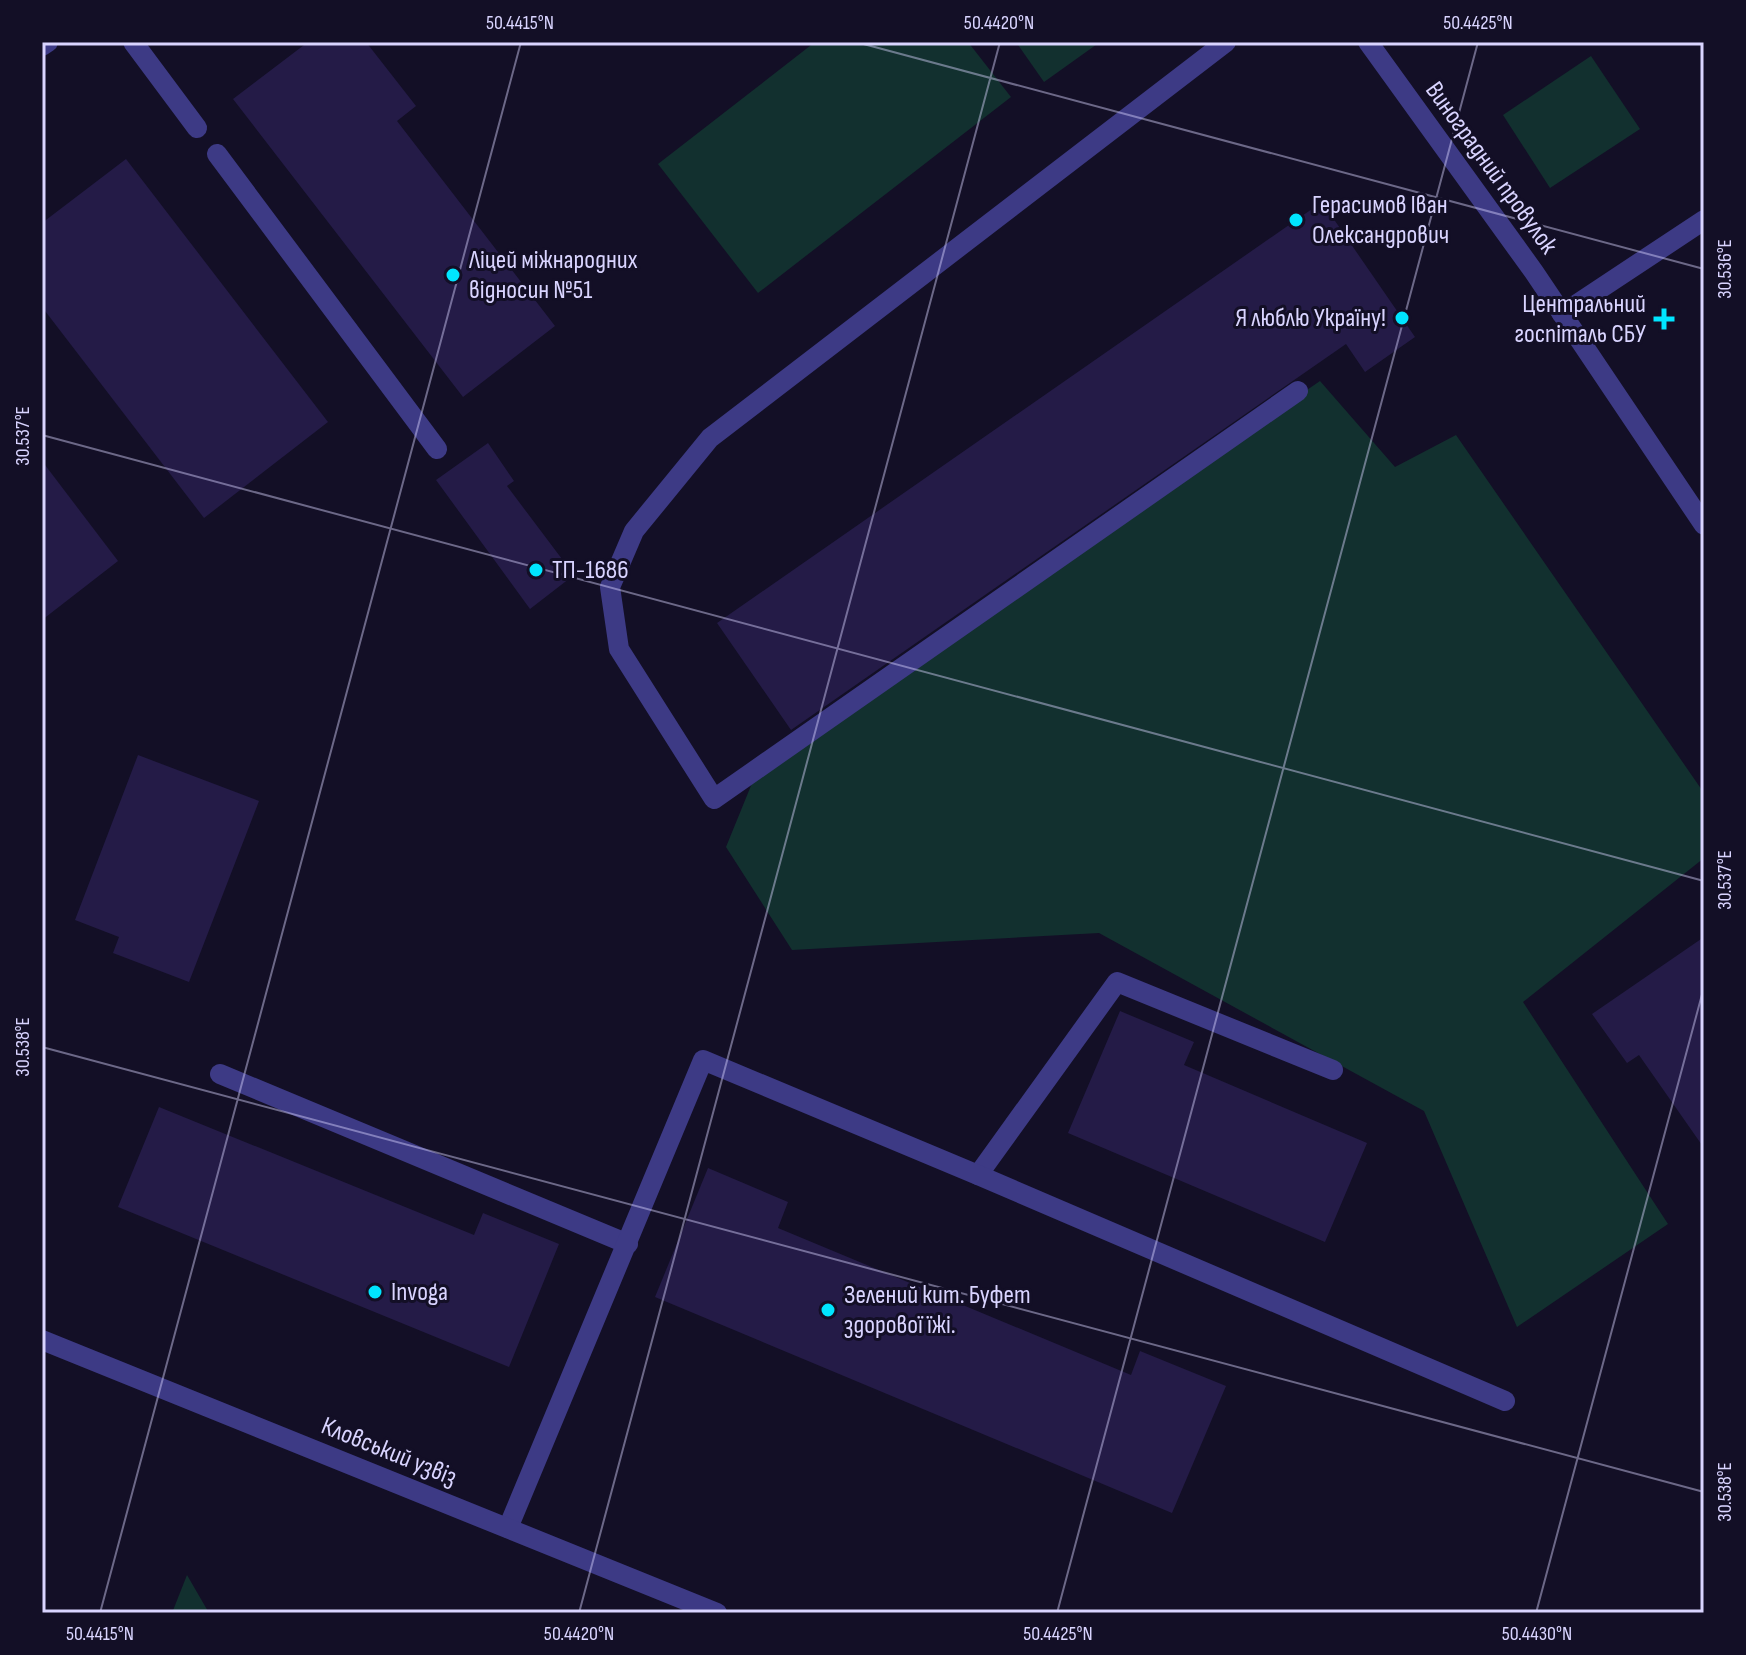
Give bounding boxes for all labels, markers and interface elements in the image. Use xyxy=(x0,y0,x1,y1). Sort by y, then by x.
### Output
text: 50.4415°N xyxy=(486,11,554,35)
text: 50.4420°N xyxy=(964,11,1034,35)
text: 50.4425°N xyxy=(1443,11,1513,35)
street label: Виноградний провулок xyxy=(1418,76,1564,260)
place label: Герасимов Іван Олександрович xyxy=(1312,190,1449,251)
marker: Герасимов Іван Олександрович xyxy=(1287,211,1305,229)
text: 30.536°E xyxy=(1713,239,1737,299)
place label: Ліцей міжнародних відносин №51 xyxy=(468,245,638,306)
marker: Ліцей міжнародних відносин №51 xyxy=(444,266,462,284)
place label: Центральний госпіталь СБУ xyxy=(1514,289,1646,350)
place label: Я люблю Україну! xyxy=(1235,303,1386,334)
marker: Центральний госпіталь СБУ xyxy=(1653,308,1675,330)
marker: Я люблю Україну! xyxy=(1393,309,1411,327)
text: 30.537°E xyxy=(11,406,35,466)
place label: ТП-1686 xyxy=(552,555,629,586)
marker: ТП-1686 xyxy=(527,561,545,579)
text: 30.537°E xyxy=(1713,850,1737,910)
text: 30.538°E xyxy=(11,1017,35,1077)
place label: Invoga xyxy=(391,1277,448,1308)
place label: Зелений кит. Буфет здорової їжі. xyxy=(844,1280,1031,1341)
marker: Invoga xyxy=(366,1283,384,1301)
marker: Зелений кит. Буфет здорової їжі. xyxy=(819,1301,837,1319)
street label: Кловський узвіз xyxy=(317,1411,461,1493)
text: 30.538°E xyxy=(1713,1462,1737,1522)
text: 50.4415°N xyxy=(66,1622,134,1646)
text: 50.4420°N xyxy=(544,1622,614,1646)
text: 50.4425°N xyxy=(1023,1622,1093,1646)
text: 50.4430°N xyxy=(1502,1622,1572,1646)

